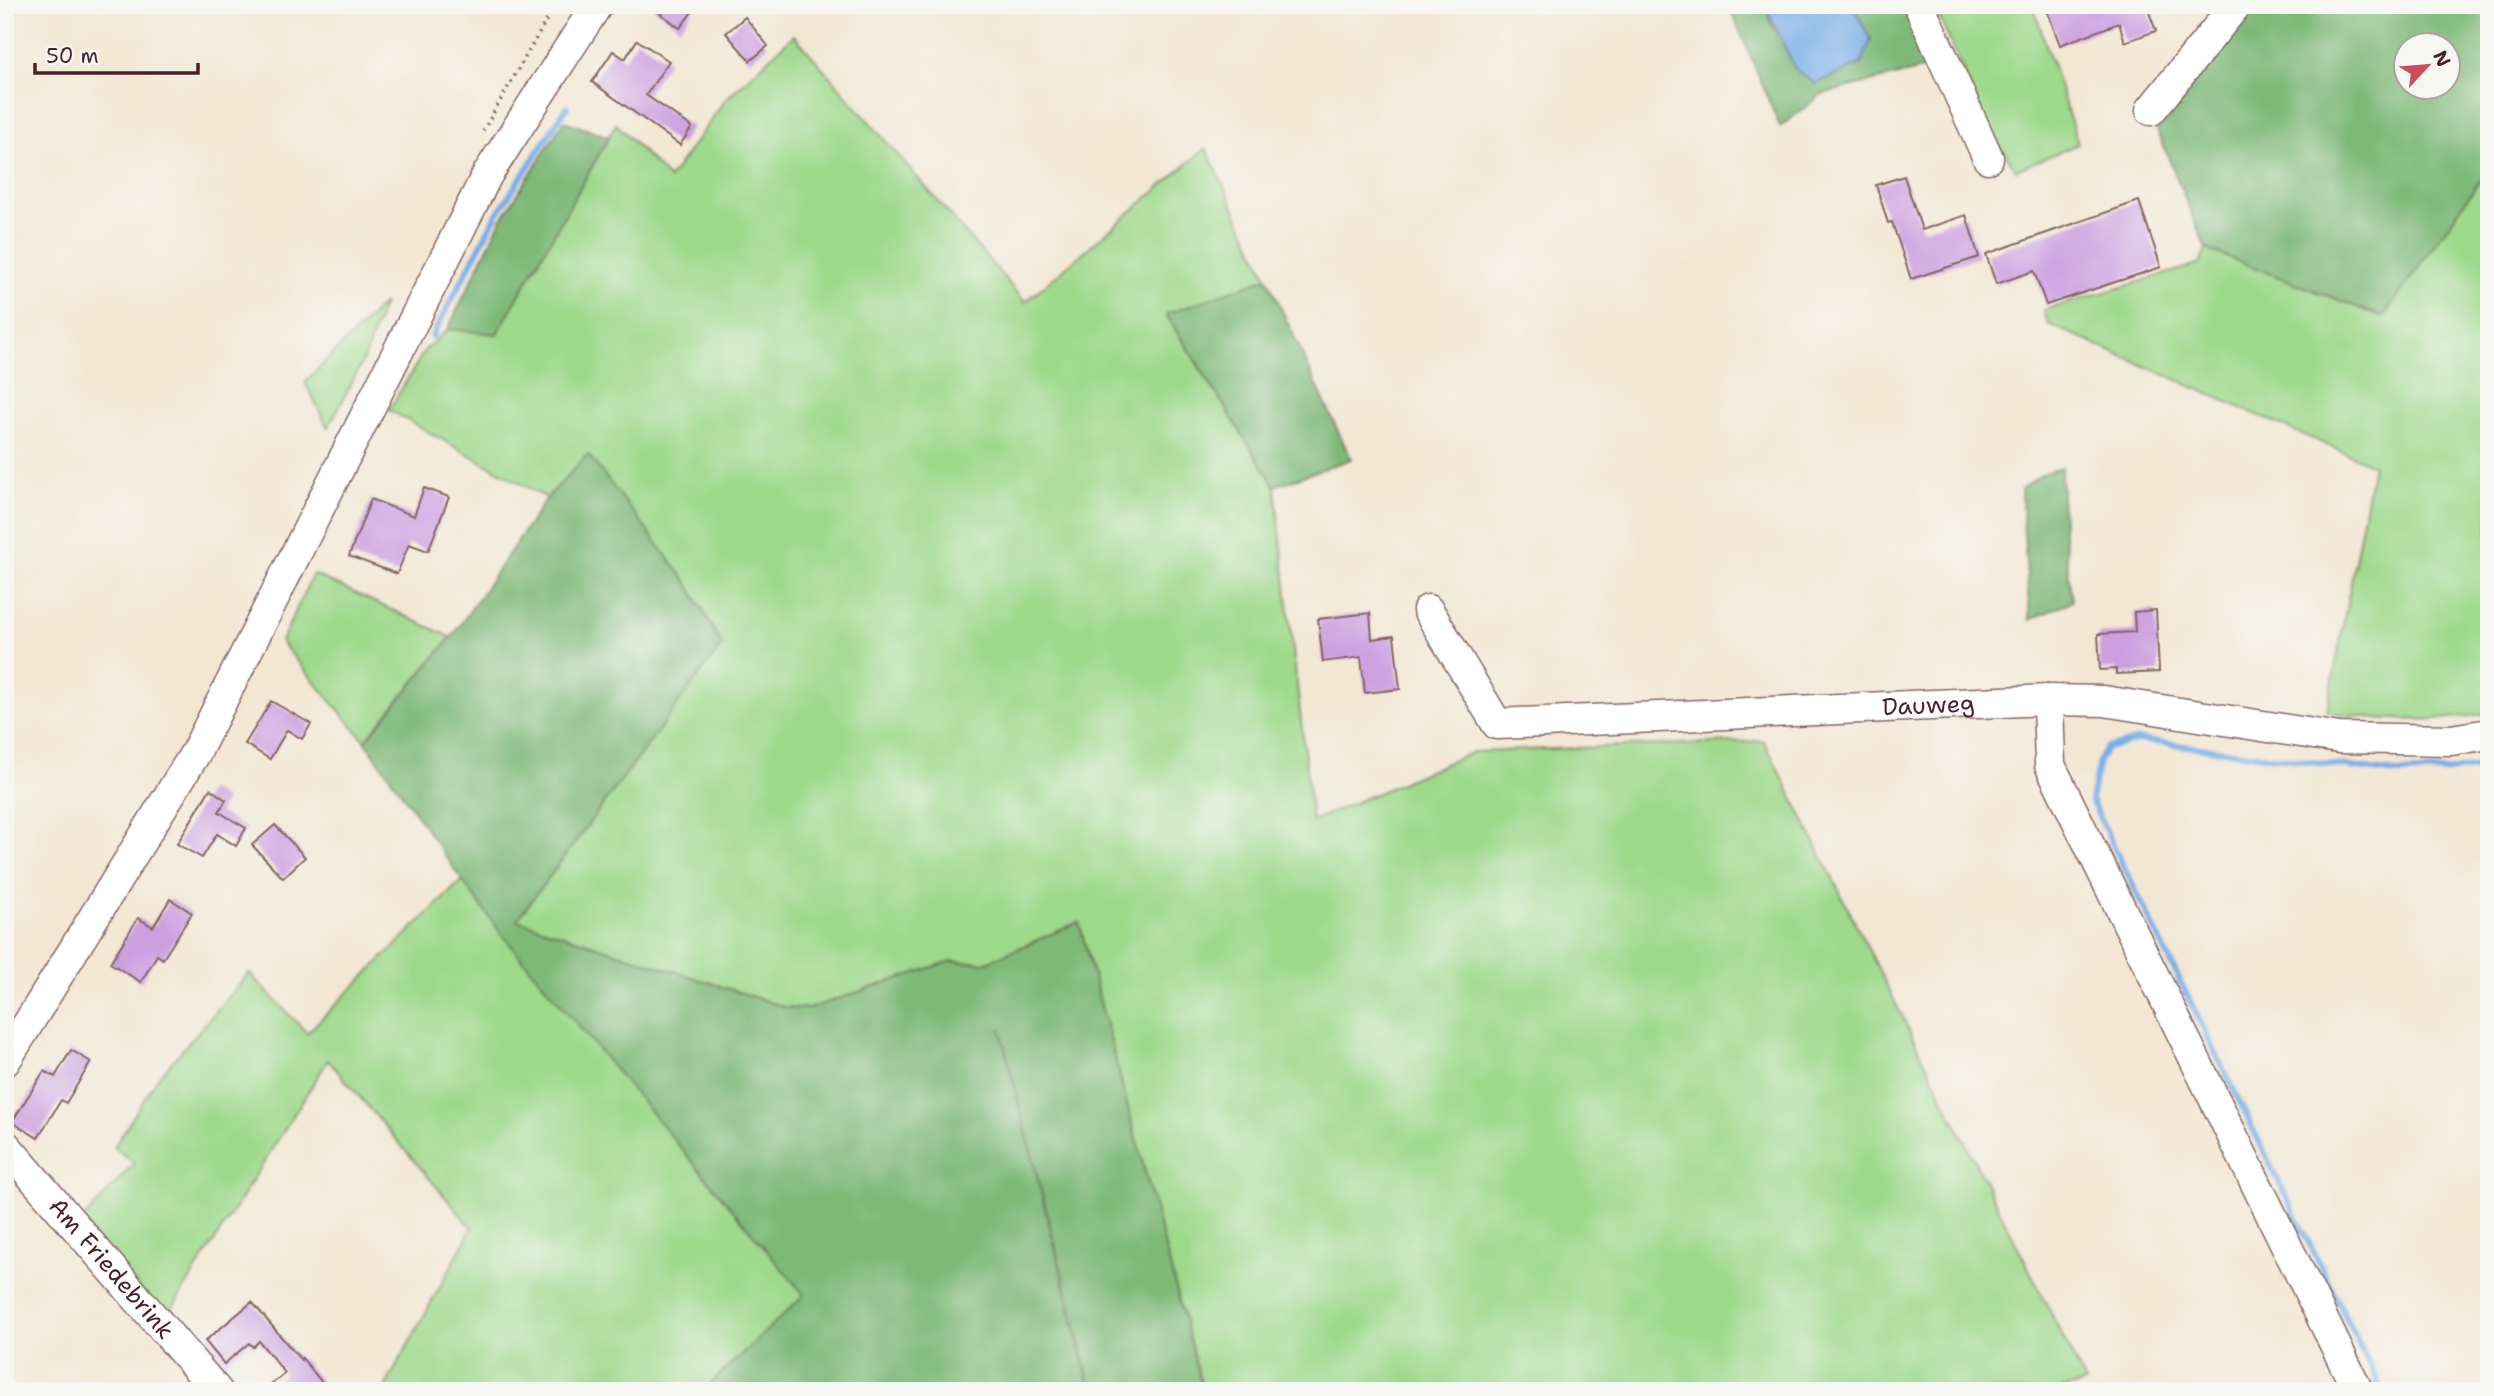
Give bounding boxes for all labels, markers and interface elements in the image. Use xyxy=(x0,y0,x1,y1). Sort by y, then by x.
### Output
scale bar xyxy=(35,32,198,76)
north arrow xyxy=(2392,32,2462,102)
text: 50 m xyxy=(46,42,99,70)
text: N xyxy=(2427,47,2456,71)
street label: Dauweg xyxy=(1881,687,1975,723)
street label: Am Friedebrink xyxy=(42,1191,181,1346)

